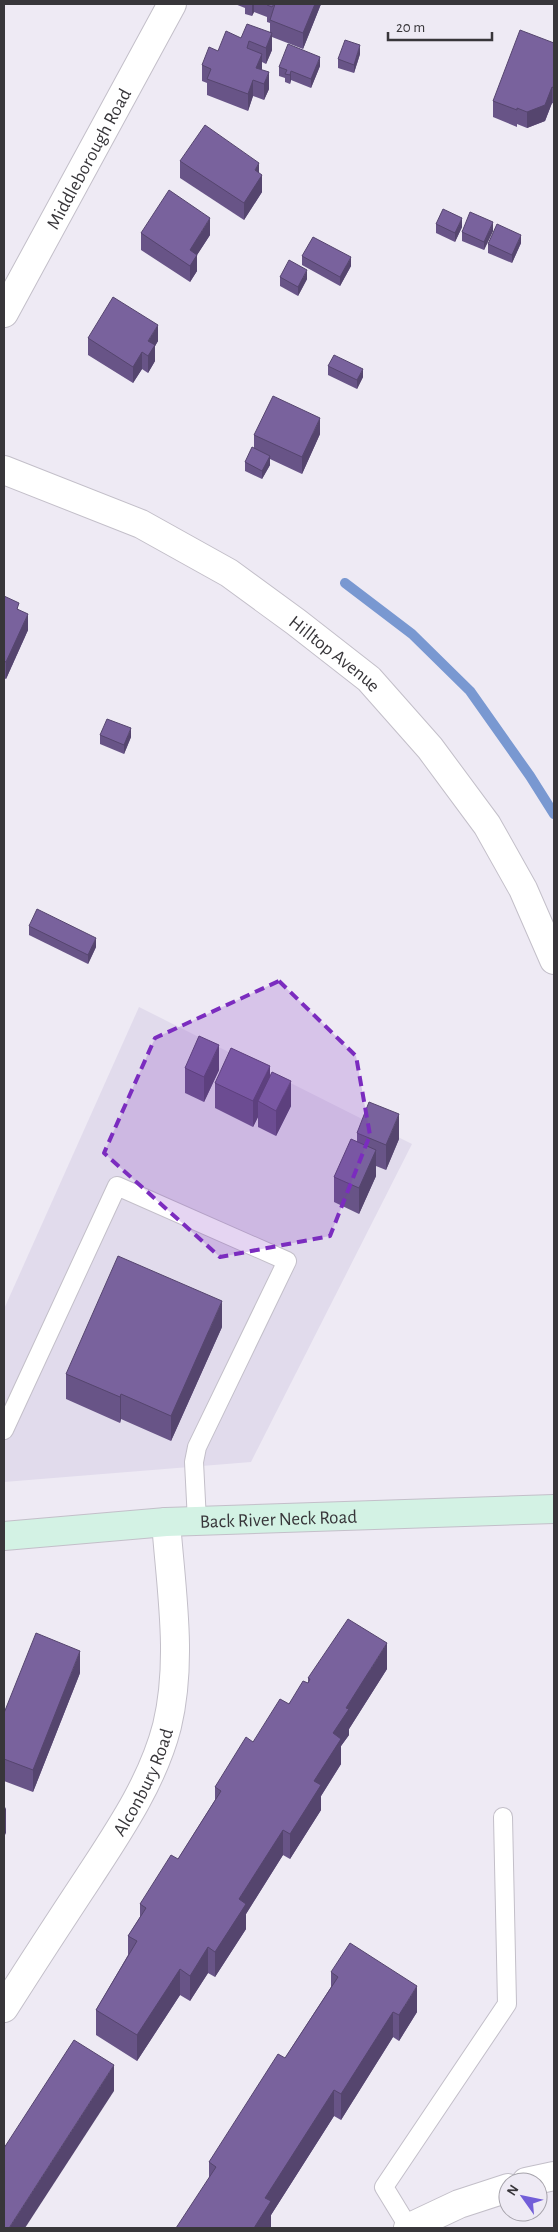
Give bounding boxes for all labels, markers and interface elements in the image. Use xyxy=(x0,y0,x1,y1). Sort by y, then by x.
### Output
scale bar xyxy=(388,10,492,42)
text: 20 m xyxy=(396,20,425,35)
street label: Middleborough Road xyxy=(44,85,135,233)
street label: Hilltop Avenue xyxy=(285,613,383,696)
street label: Back River Neck Road xyxy=(199,1508,358,1532)
street label: Alconbury Road xyxy=(110,1726,177,1840)
north arrow xyxy=(498,2172,548,2222)
text: N xyxy=(504,2183,521,2198)

